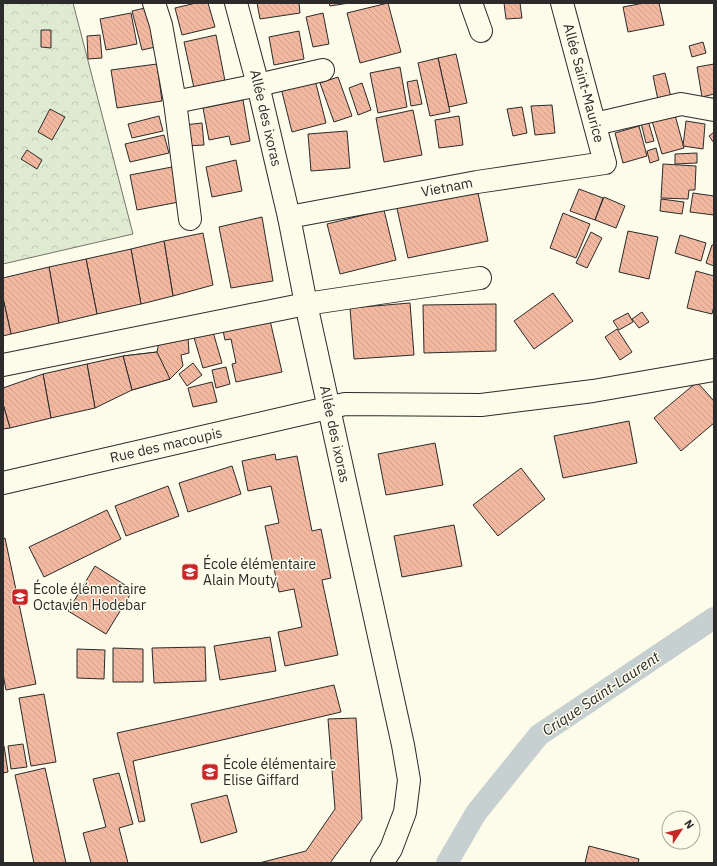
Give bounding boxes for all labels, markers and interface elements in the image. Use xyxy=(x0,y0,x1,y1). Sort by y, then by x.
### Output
street label: Allée Saint-Maurice xyxy=(559,21,609,145)
street label: Allée des ixoras xyxy=(246,68,286,168)
street label: Vietnam xyxy=(420,173,474,201)
street label: Allée des ixoras xyxy=(316,384,354,484)
street label: Rue des macoupis xyxy=(108,423,224,467)
place label: École élémentaire Alain Mouty xyxy=(203,554,317,589)
school or university icon: École élémentaire Alain Mouty xyxy=(180,562,200,582)
place label: École élémentaire Octavien Hodebar xyxy=(33,579,147,614)
school or university icon: École élémentaire Octavien Hodebar xyxy=(10,587,30,607)
water label: Crique Saint-Laurent xyxy=(538,647,664,740)
place label: École élémentaire Elise Giffard xyxy=(223,754,337,789)
school or university icon: École élémentaire Elise Giffard xyxy=(200,762,220,782)
north arrow xyxy=(661,810,701,850)
text: N xyxy=(681,817,697,832)

